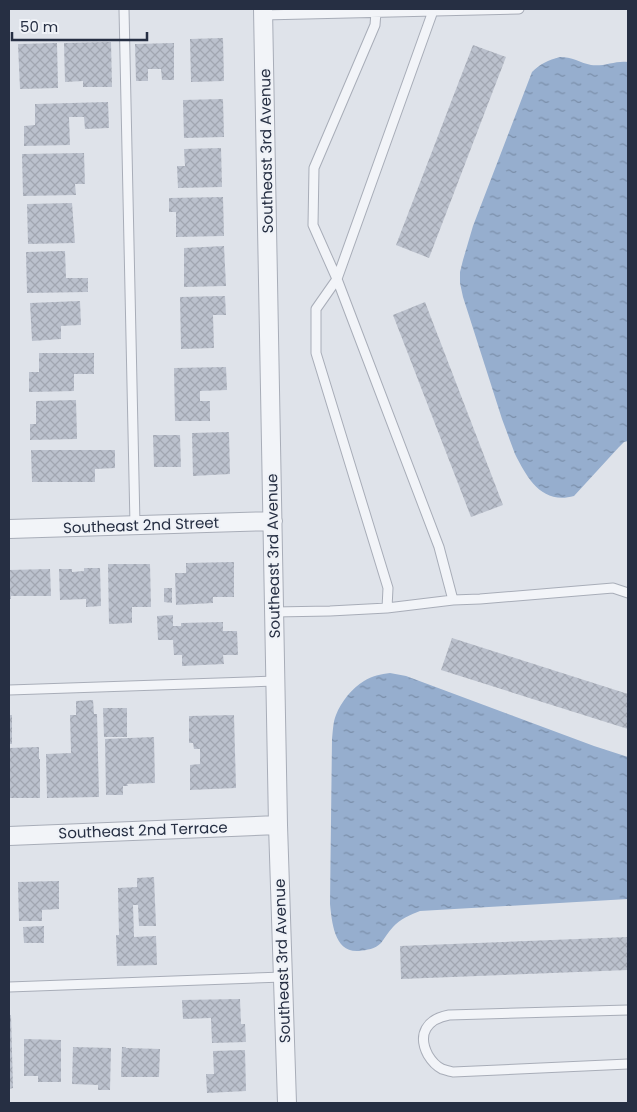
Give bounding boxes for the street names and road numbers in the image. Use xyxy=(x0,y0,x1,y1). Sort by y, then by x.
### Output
street label: Southeast 3rd Avenue xyxy=(254,68,278,234)
street label: Southeast 3rd Avenue xyxy=(261,473,285,639)
street label: Southeast 2nd Street xyxy=(63,512,219,538)
street label: Southeast 2nd Terrace xyxy=(58,817,228,843)
street label: Southeast 3rd Avenue xyxy=(269,878,295,1044)

